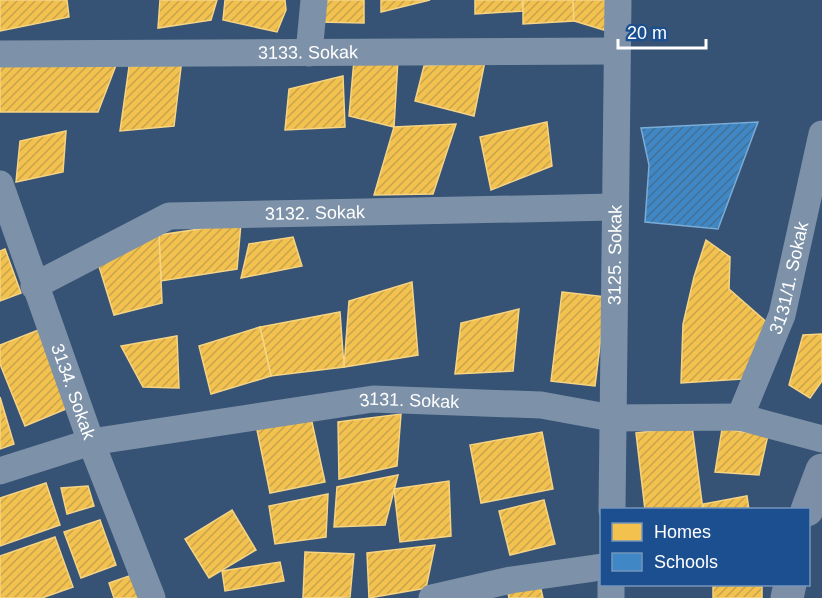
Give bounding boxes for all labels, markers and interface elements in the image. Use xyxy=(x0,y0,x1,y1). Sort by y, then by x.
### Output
scale bar xyxy=(618,12,706,50)
text: 20 m xyxy=(627,23,667,43)
street label: 3133. Sokak xyxy=(258,42,359,63)
street label: 3132. Sokak xyxy=(265,202,366,224)
street label: 3125. Sokak xyxy=(604,204,626,305)
street label: 3131/1. Sokak xyxy=(765,219,813,337)
street label: 3134. Sokak xyxy=(47,341,100,443)
street label: 3131. Sokak xyxy=(358,389,461,412)
legend xyxy=(600,508,810,586)
text: Homes xyxy=(654,522,711,542)
text: Schools xyxy=(654,552,718,572)

